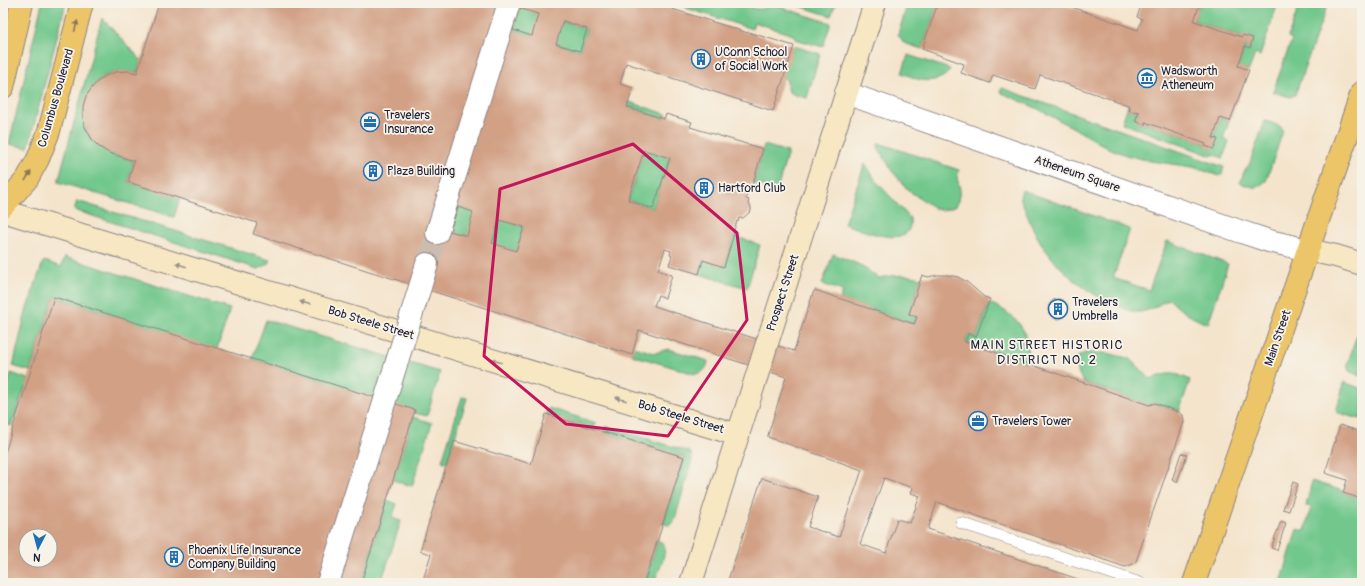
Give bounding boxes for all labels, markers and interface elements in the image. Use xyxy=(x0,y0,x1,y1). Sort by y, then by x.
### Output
one-way arrow xyxy=(73,20,79,32)
place label: UConn School of Social Work xyxy=(715,45,788,74)
street label: Columbus Boulevard xyxy=(35,47,77,149)
building icon: UConn School of Social Work xyxy=(690,48,712,70)
place label: Wadsworth Atheneum xyxy=(1161,64,1218,93)
museum icon: Wadsworth Atheneum xyxy=(1136,67,1158,89)
place label: Travelers Insurance xyxy=(384,108,433,137)
office icon: Travelers Insurance xyxy=(359,111,381,133)
street label: Atheneum Square xyxy=(1032,152,1122,196)
building icon: Plaza Building xyxy=(362,160,384,182)
place label: Plaza Building xyxy=(387,164,455,179)
one-way arrow xyxy=(24,171,32,181)
building icon: Hartford Club xyxy=(693,177,715,199)
place label: Hartford Club xyxy=(718,181,786,196)
street label: Prospect Street xyxy=(764,253,803,333)
one-way arrow xyxy=(174,262,186,268)
place label: Travelers Umbrella xyxy=(1072,295,1119,324)
building icon: Travelers Umbrella xyxy=(1047,298,1069,320)
one-way arrow xyxy=(299,300,311,306)
street label: Bob Steele Street xyxy=(326,303,416,343)
street label: Main Street xyxy=(1261,308,1295,368)
district label: MAIN STREET HISTORIC DISTRICT NO. 2 xyxy=(970,337,1124,368)
one-way arrow xyxy=(490,358,502,364)
one-way arrow xyxy=(614,396,626,402)
street label: Bob Steele Street xyxy=(636,397,726,437)
office icon: Travelers Tower xyxy=(967,410,989,432)
place label: Travelers Tower xyxy=(992,414,1072,429)
north arrow xyxy=(18,528,58,568)
place label: Phoenix Life Insurance Company Building xyxy=(188,543,301,572)
building icon: Phoenix Life Insurance Company Building xyxy=(163,546,185,568)
text: N xyxy=(32,551,41,564)

